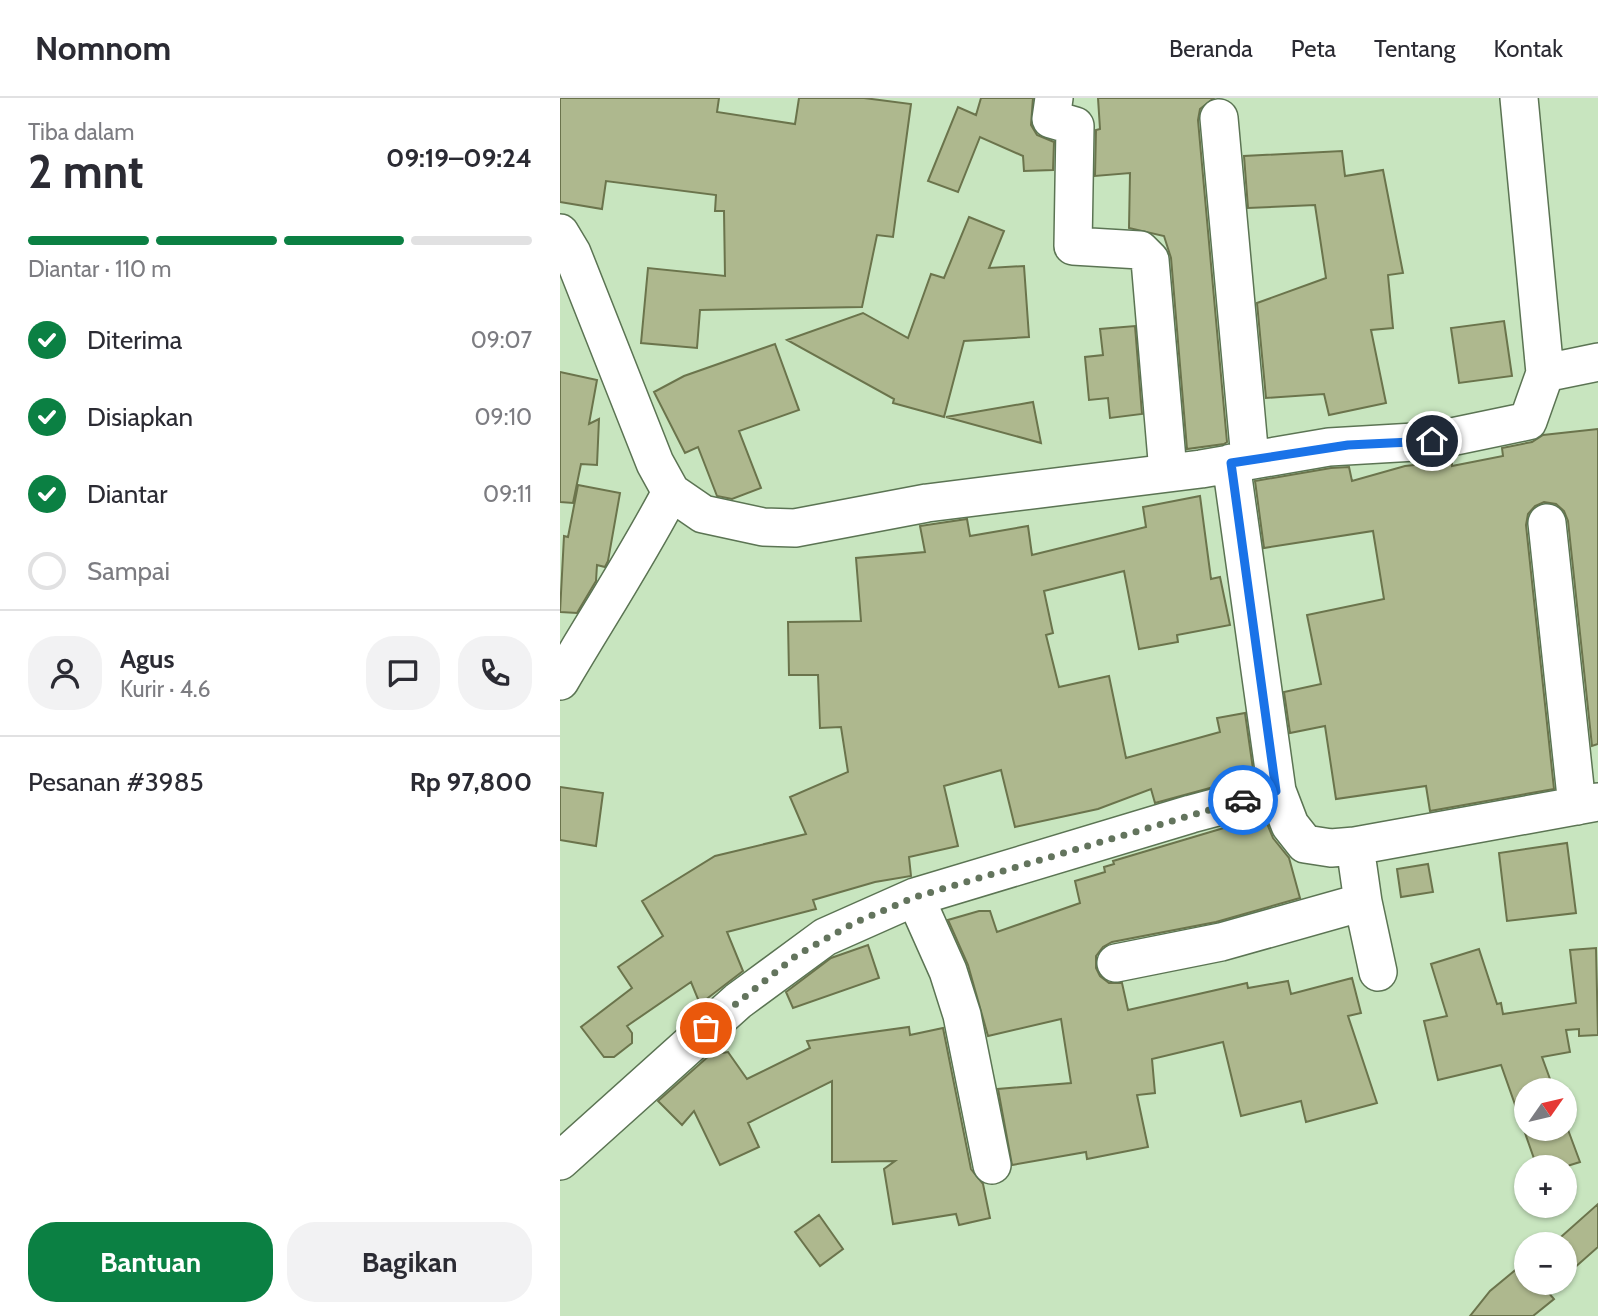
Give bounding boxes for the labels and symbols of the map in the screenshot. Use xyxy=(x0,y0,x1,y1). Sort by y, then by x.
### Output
pin xyxy=(1402,411,1462,471)
courier xyxy=(1208,765,1278,835)
pin xyxy=(676,998,736,1058)
north arrow xyxy=(1514,1078,1577,1141)

